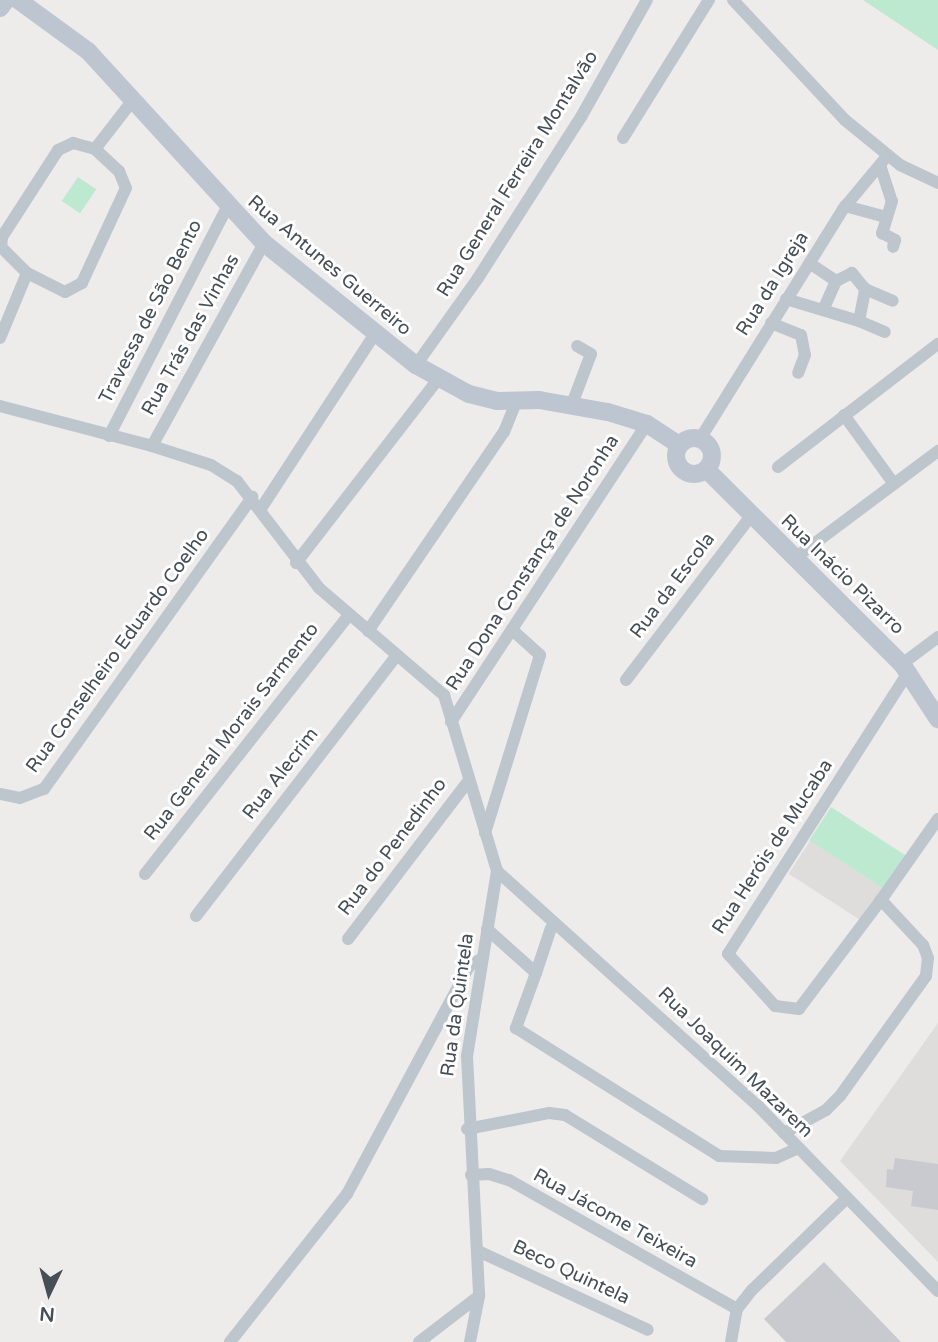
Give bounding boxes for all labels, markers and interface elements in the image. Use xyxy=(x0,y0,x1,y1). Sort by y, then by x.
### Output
street label: Rua General Ferreira Montalvão xyxy=(433,47,603,301)
street label: Rua Antunes Guerreiro xyxy=(243,191,415,341)
street label: Travessa de São Bento xyxy=(95,216,207,408)
street label: Rua da Igreja xyxy=(732,228,814,340)
street label: Rua Trás das Vinhas xyxy=(137,251,245,419)
street label: Rua Dona Constança de Noronha xyxy=(442,431,624,695)
street label: Rua Inácio Pizarro xyxy=(776,510,908,640)
street label: Rua Conselheiro Eduardo Coelho xyxy=(22,524,214,778)
street label: Rua da Escola xyxy=(626,529,720,643)
street label: Rua General Morais Sarmento xyxy=(140,619,324,845)
street label: Rua Alecrim xyxy=(238,724,324,824)
street label: Rua Heróis de Mucaba xyxy=(708,755,838,939)
street label: Rua do Penedinho xyxy=(334,774,452,920)
street label: Rua da Quintela xyxy=(437,932,479,1078)
street label: Rua Joaquim Mazarem xyxy=(653,983,817,1143)
street label: Rua Jácome Teixeira xyxy=(529,1164,701,1274)
street label: Beco Quintela xyxy=(509,1236,633,1310)
north arrow xyxy=(14,1258,84,1328)
text: N xyxy=(39,1302,56,1326)

